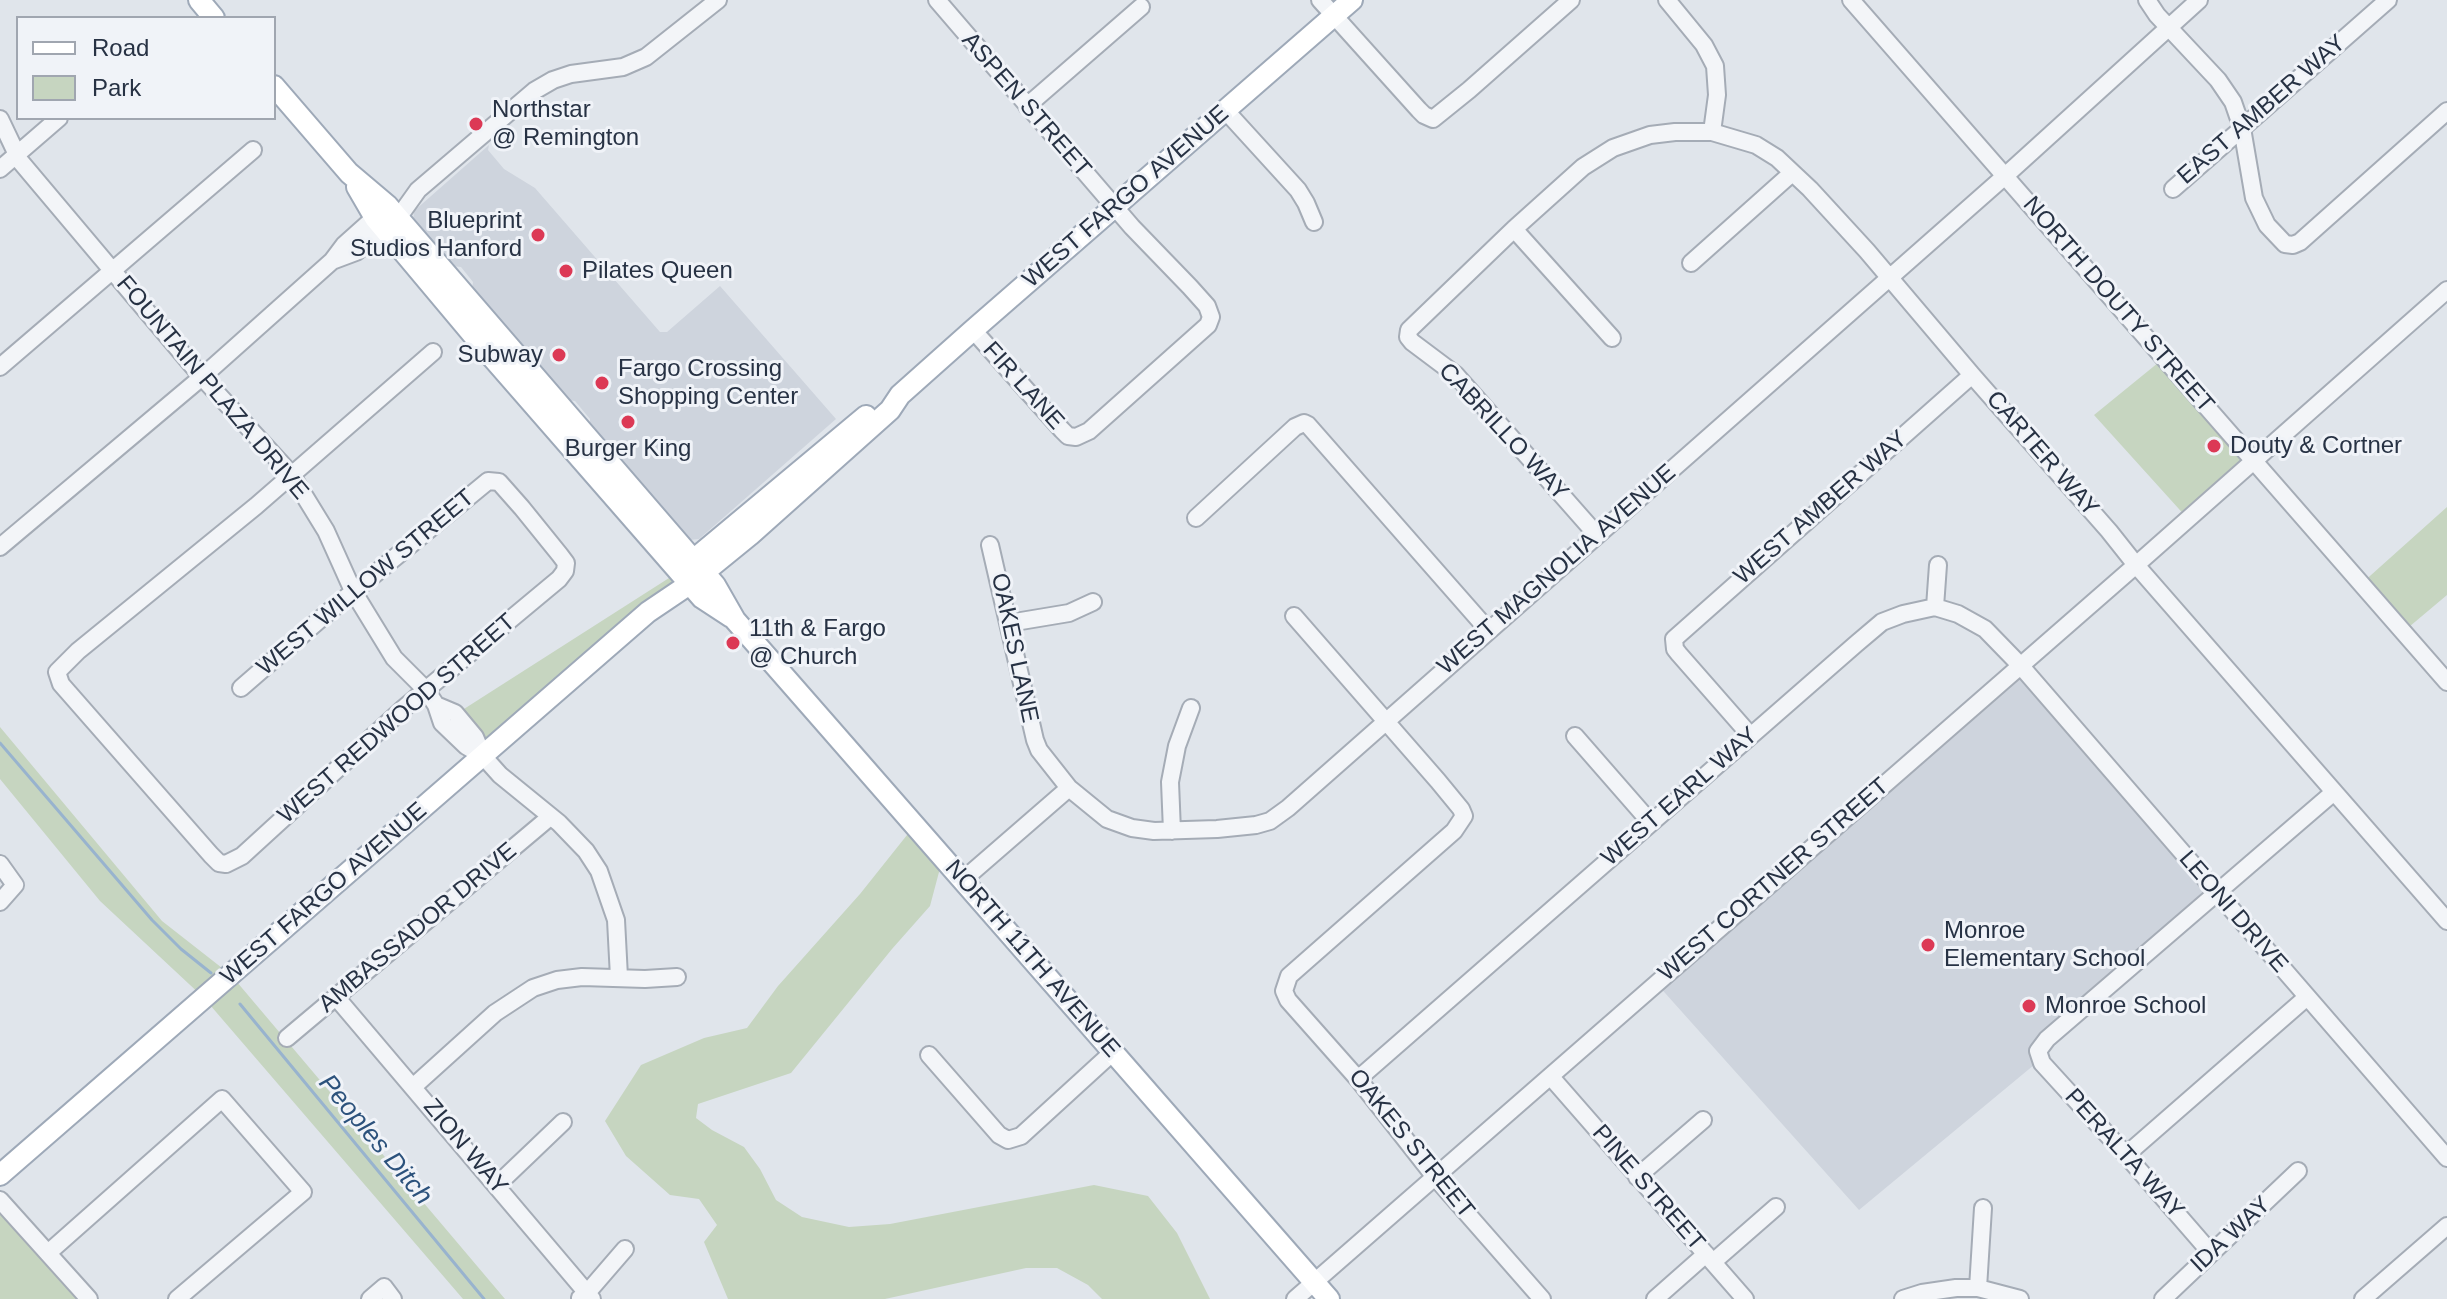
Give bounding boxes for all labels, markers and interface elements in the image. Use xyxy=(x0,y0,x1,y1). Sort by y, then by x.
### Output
legend xyxy=(16,16,276,120)
street label: ASPEN STREET xyxy=(955,27,1097,183)
street label: EAST AMBER WAY xyxy=(2172,29,2352,191)
text: Road xyxy=(92,34,149,61)
text: Park xyxy=(92,74,141,101)
place label: Northstar @ Remington xyxy=(492,96,639,152)
street label: WEST FARGO AVENUE xyxy=(1017,100,1235,294)
marker: Northstar @ Remington xyxy=(467,115,485,133)
street label: NORTH DOUTY STREET xyxy=(2016,191,2220,419)
place label: Blueprint Studios Hanford xyxy=(350,207,522,263)
marker: Blueprint Studios Hanford xyxy=(529,226,547,244)
place label: Pilates Queen xyxy=(582,257,733,285)
marker: Pilates Queen xyxy=(557,262,575,280)
street label: FOUNTAIN PLAZA DRIVE xyxy=(110,270,314,506)
street label: FIR LANE xyxy=(976,336,1070,436)
place label: Subway xyxy=(458,341,543,369)
marker: Subway xyxy=(550,346,568,364)
place label: Fargo Crossing Shopping Center xyxy=(618,355,798,411)
street label: CABRILLO WAY xyxy=(1432,357,1574,507)
marker: Fargo Crossing Shopping Center xyxy=(593,374,611,392)
street label: CARTER WAY xyxy=(1980,385,2104,523)
marker: Burger King xyxy=(619,413,637,431)
street label: WEST AMBER WAY xyxy=(1729,425,1913,591)
place label: Douty & Cortner xyxy=(2230,432,2402,460)
place label: Burger King xyxy=(565,435,691,463)
marker: Douty & Cortner xyxy=(2205,437,2223,455)
street label: WEST MAGNOLIA AVENUE xyxy=(1432,459,1682,681)
street label: WEST WILLOW STREET xyxy=(252,484,480,682)
street label: OAKES LANE xyxy=(984,571,1044,725)
street label: WEST REDWOOD STREET xyxy=(272,608,522,830)
place label: 11th & Fargo @ Church xyxy=(749,615,886,671)
marker: 11th & Fargo @ Church xyxy=(724,634,742,652)
street label: WEST EARL WAY xyxy=(1596,721,1764,873)
street label: WEST CORTNER STREET xyxy=(1653,772,1895,988)
street label: WEST FARGO AVENUE xyxy=(215,797,433,991)
street label: AMBASSADOR DRIVE xyxy=(313,837,523,1019)
street label: LEONI DRIVE xyxy=(2172,845,2294,979)
street label: NORTH 11TH AVENUE xyxy=(938,854,1126,1064)
place label: Monroe Elementary School xyxy=(1944,917,2145,973)
marker: Monroe Elementary School xyxy=(1919,936,1937,954)
place label: Monroe School xyxy=(2045,992,2206,1020)
marker: Monroe School xyxy=(2020,997,2038,1015)
street label: OAKES STREET xyxy=(1342,1063,1480,1225)
water label: Peoples Ditch xyxy=(311,1069,439,1211)
street label: PERALTA WAY xyxy=(2058,1083,2190,1225)
street label: ZION WAY xyxy=(417,1093,513,1201)
street label: PINE STREET xyxy=(1586,1119,1710,1257)
street label: IDA WAY xyxy=(2185,1191,2277,1279)

